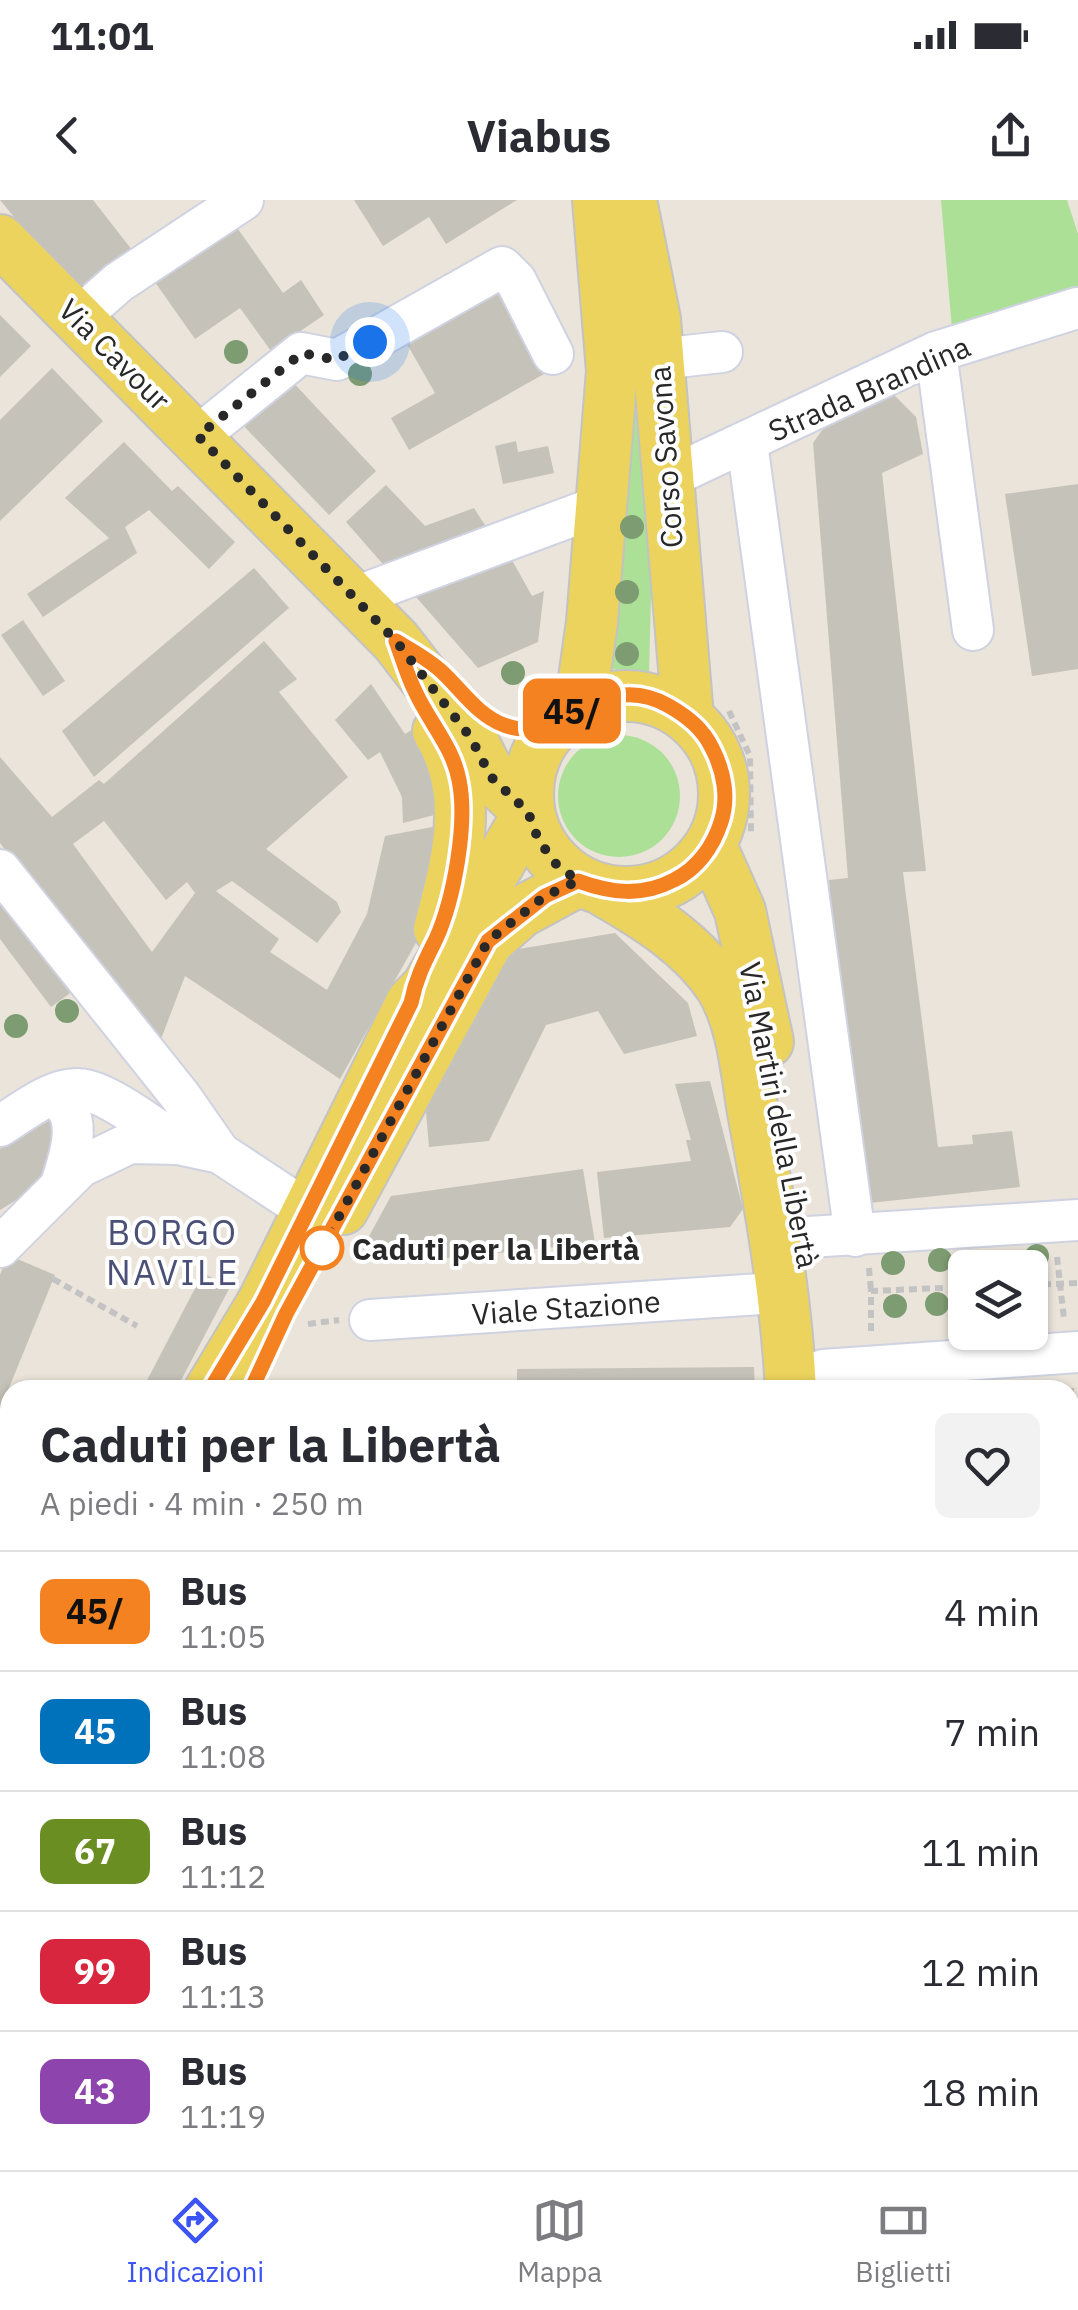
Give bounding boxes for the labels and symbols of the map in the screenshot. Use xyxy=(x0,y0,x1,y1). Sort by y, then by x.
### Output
street label: Via Cavour xyxy=(51,290,179,418)
your location xyxy=(345,317,395,367)
street label: Strada Brandina xyxy=(762,326,976,450)
street label: Corso Savona xyxy=(639,365,691,549)
line badge: 45/ xyxy=(514,678,630,744)
street label: Via Martiri della Libertà xyxy=(731,959,829,1271)
district label: BORGO NAVILE xyxy=(106,1209,240,1295)
marker: Caduti per la Libertà xyxy=(301,1227,343,1269)
place label: Caduti per la Libertà xyxy=(352,1229,640,1268)
street label: Viale Stazione xyxy=(470,1281,662,1333)

